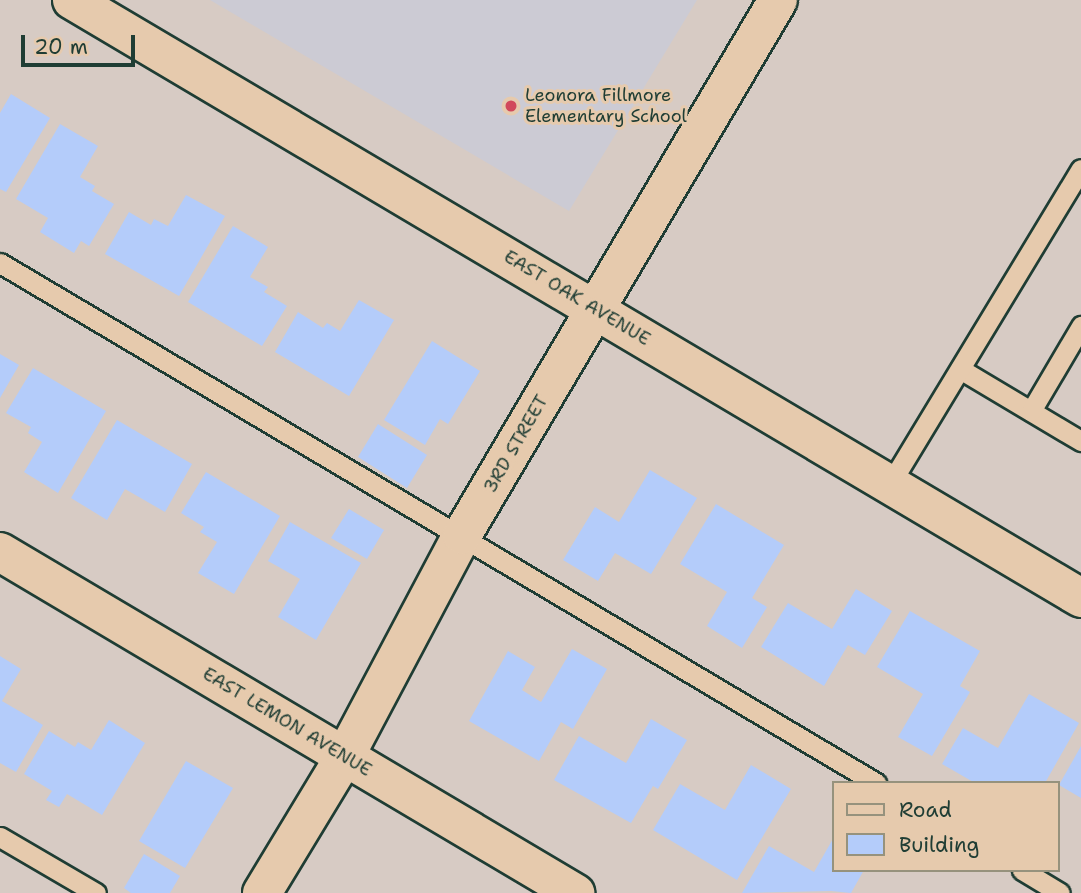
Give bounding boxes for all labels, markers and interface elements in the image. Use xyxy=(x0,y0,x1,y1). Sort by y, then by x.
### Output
scale bar xyxy=(24,21,138,65)
text: 20 m xyxy=(34,33,88,61)
place label: Leonora Fillmore Elementary School xyxy=(525,85,687,128)
marker: Leonora Fillmore Elementary School xyxy=(503,98,519,114)
street label: EAST OAK AVENUE xyxy=(500,246,654,350)
street label: 3RD STREET xyxy=(479,391,553,497)
street label: EAST LEMON AVENUE xyxy=(199,663,375,781)
legend xyxy=(832,781,1060,872)
text: Road xyxy=(899,796,952,824)
text: Building xyxy=(899,831,979,859)

